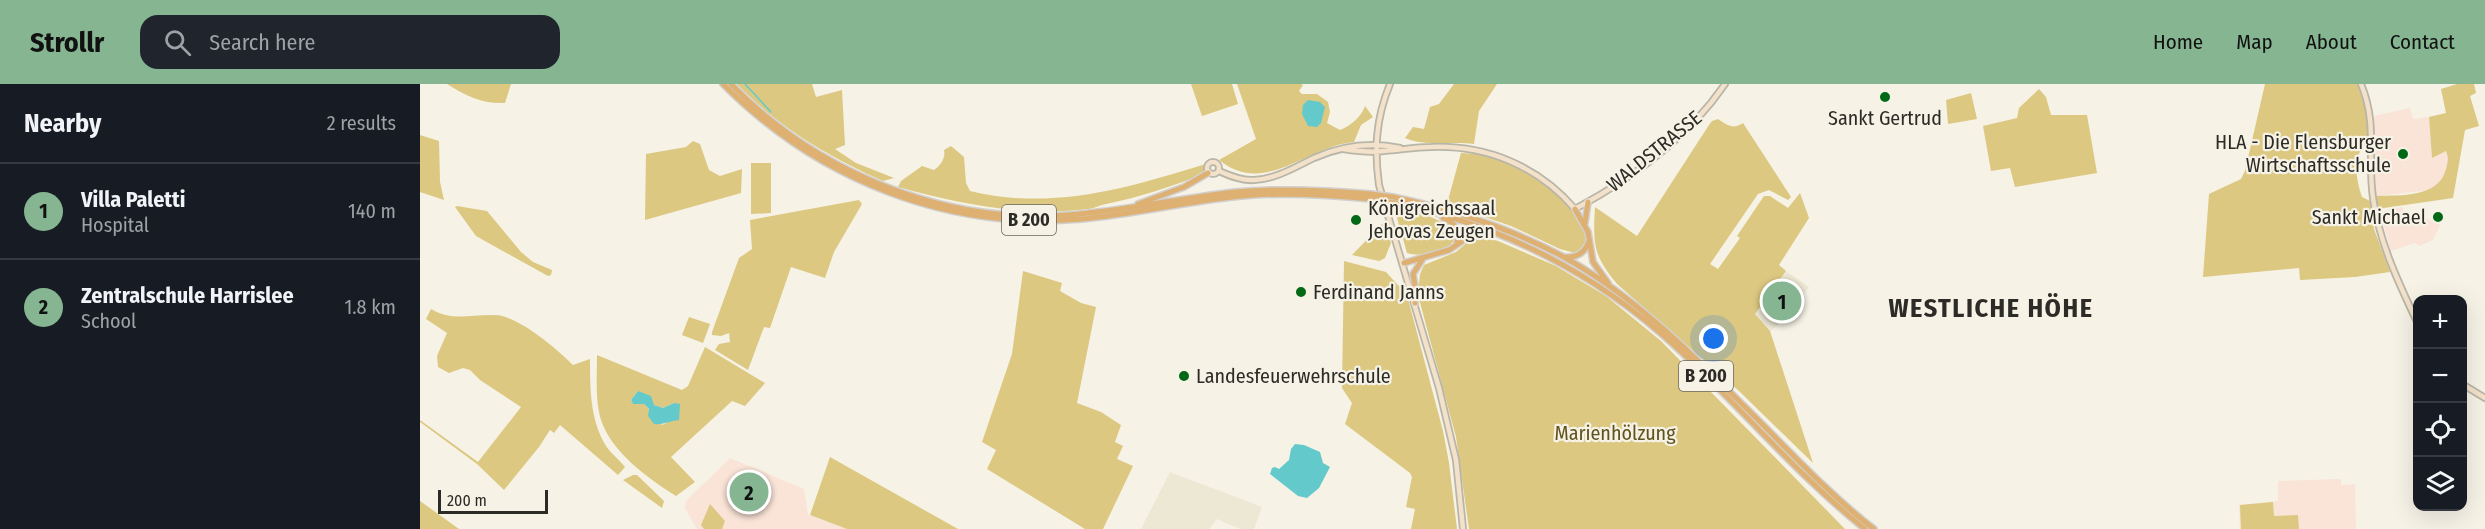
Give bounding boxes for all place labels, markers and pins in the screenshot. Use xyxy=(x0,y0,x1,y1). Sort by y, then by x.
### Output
marker: Sankt Gertrud xyxy=(1878,90,1892,104)
place label: Sankt Gertrud xyxy=(1828,106,1942,130)
place label: HLA - Die Flensburger Wirtschaftsschule xyxy=(2215,130,2391,177)
marker: HLA - Die Flensburger Wirtschaftsschule xyxy=(2396,147,2410,161)
place label: Königreichssaal Jehovas Zeugen xyxy=(1368,196,1496,243)
place label: Sankt Michael xyxy=(2312,205,2426,229)
marker: Sankt Michael xyxy=(2431,210,2445,224)
marker: Königreichssaal Jehovas Zeugen xyxy=(1349,213,1363,227)
pin: 1 xyxy=(1762,278,1802,324)
place label: Ferdinand Janns xyxy=(1313,280,1444,304)
marker: Ferdinand Janns xyxy=(1294,285,1308,299)
place label: Landesfeuerwehrschule xyxy=(1196,364,1391,388)
marker: Landesfeuerwehrschule xyxy=(1177,369,1191,383)
pin: 2 xyxy=(730,470,768,514)

